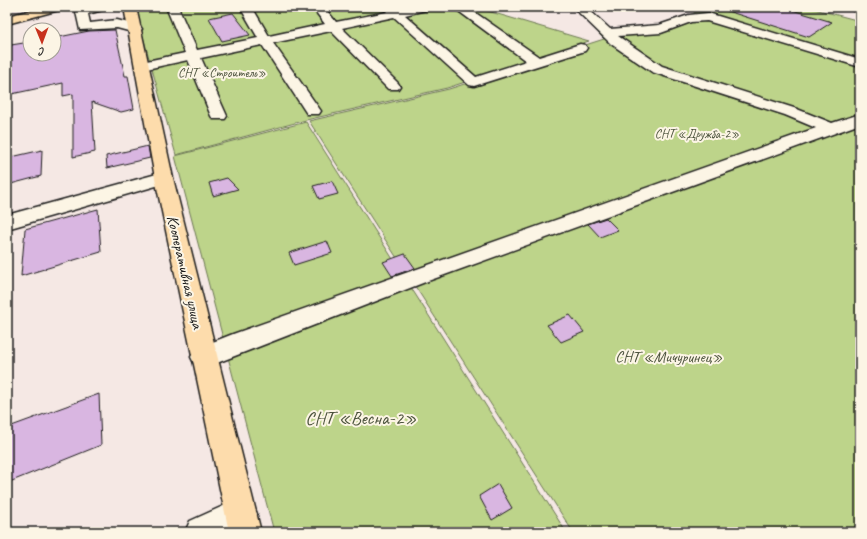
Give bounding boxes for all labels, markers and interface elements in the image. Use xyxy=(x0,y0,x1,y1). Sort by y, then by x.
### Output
north arrow xyxy=(22,22,62,62)
text: С xyxy=(38,45,45,59)
park label: СНТ «Строитель» xyxy=(178,65,266,81)
park label: СНТ «Дружба-2» xyxy=(655,126,739,142)
street label: Кооперативная улица xyxy=(162,213,208,332)
park label: СНТ «Мичуринец» xyxy=(615,347,723,367)
park label: СНТ «Весна-2» xyxy=(305,406,417,430)

